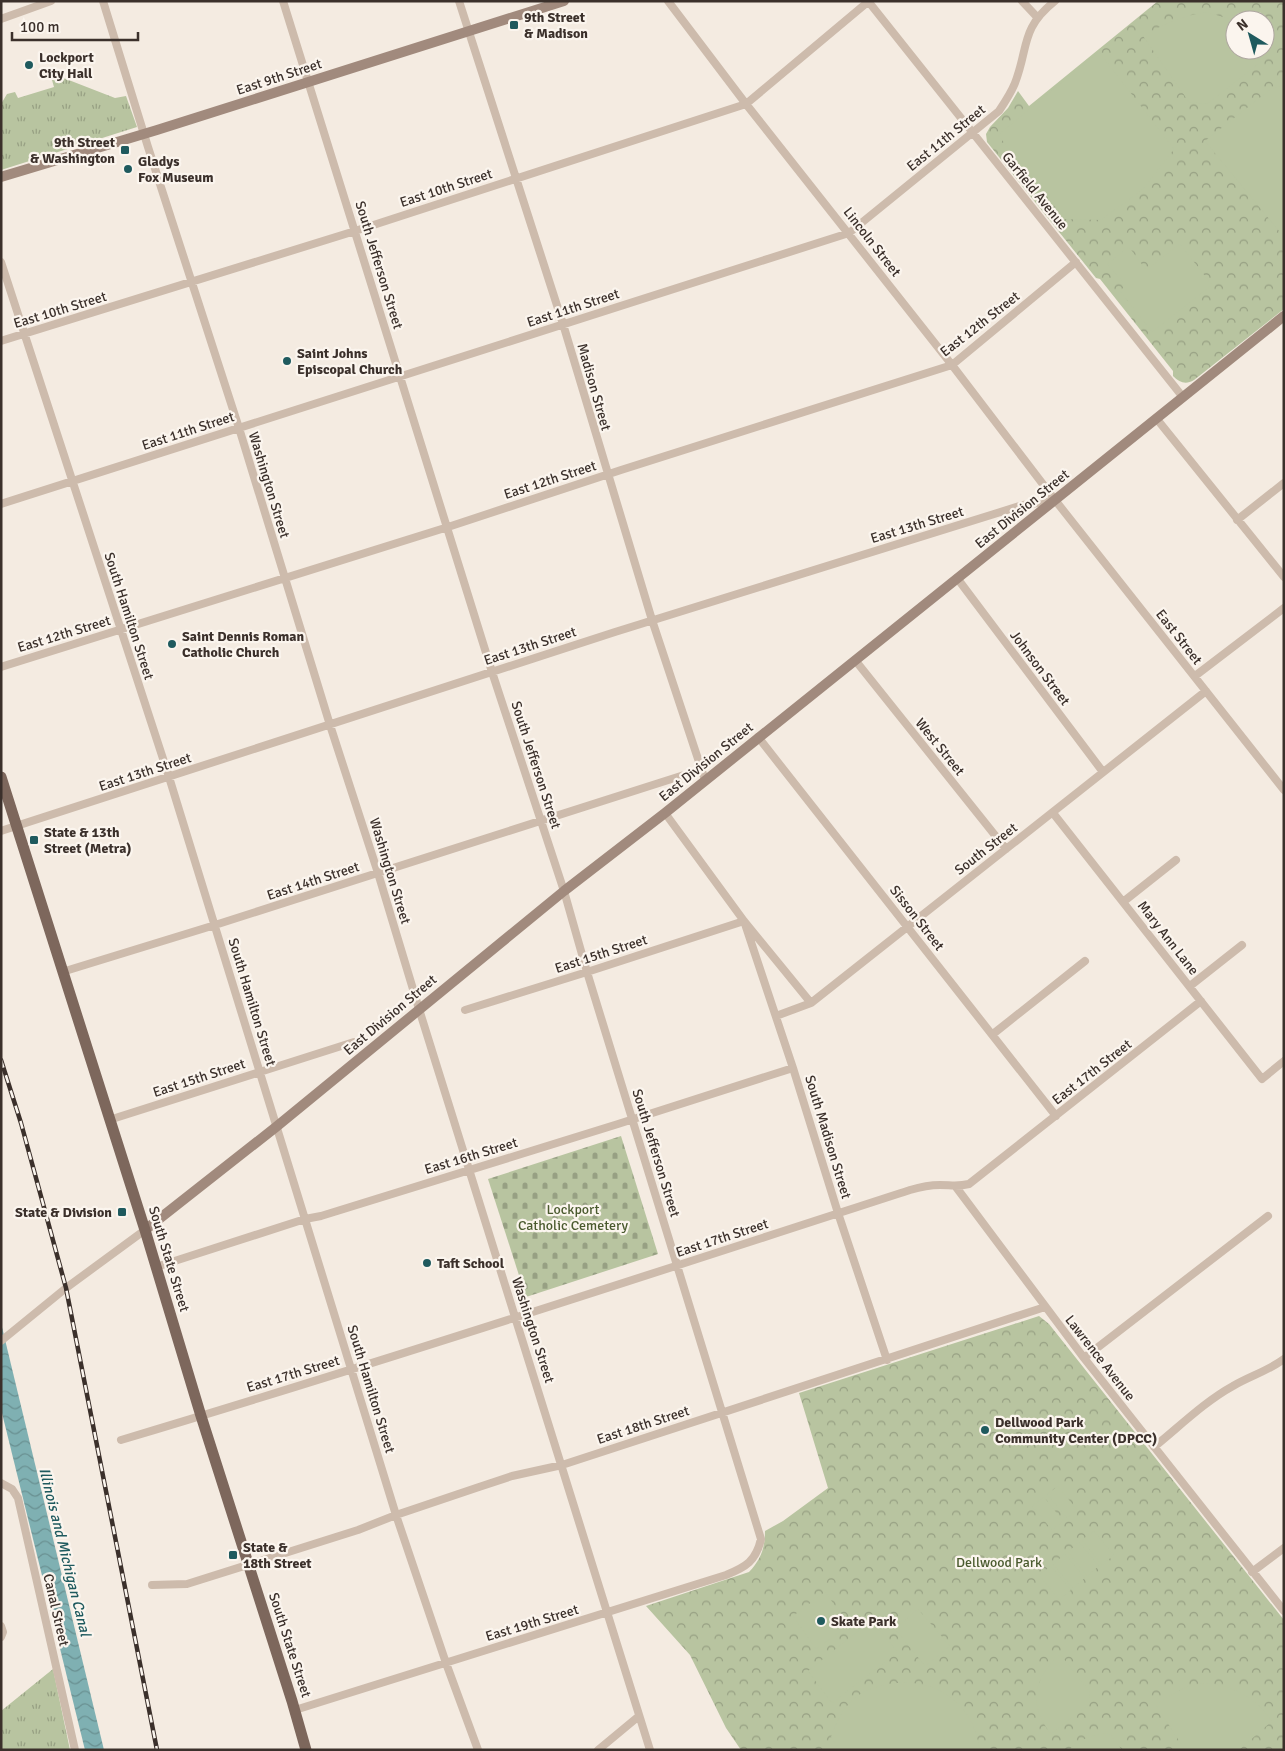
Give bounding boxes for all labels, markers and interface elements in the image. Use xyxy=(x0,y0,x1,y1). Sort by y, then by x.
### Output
place label: 9th Street & Madison xyxy=(524,9,588,42)
scale bar xyxy=(12,10,139,42)
north arrow xyxy=(1225,10,1275,60)
text: N xyxy=(1233,15,1251,35)
text: 100 m xyxy=(20,18,60,36)
marker: 9th Street & Madison xyxy=(508,19,520,31)
place label: Lockport City Hall xyxy=(39,49,94,82)
street label: East 9th Street xyxy=(234,55,324,99)
marker: Lockport City Hall xyxy=(23,59,35,71)
street label: East 11th Street xyxy=(903,101,989,175)
place label: 9th Street & Washington xyxy=(30,134,116,167)
marker: 9th Street & Washington xyxy=(119,144,131,156)
street label: Garfield Avenue xyxy=(998,149,1072,233)
place label: Gladys Fox Museum xyxy=(138,153,213,186)
marker: Gladys Fox Museum xyxy=(122,163,134,175)
street label: East 10th Street xyxy=(398,165,494,211)
street label: South Jefferson Street xyxy=(351,199,407,331)
street label: Lincoln Street xyxy=(840,204,904,280)
street label: East 11th Street xyxy=(525,285,621,331)
street label: East 10th Street xyxy=(12,288,109,332)
street label: East 12th Street xyxy=(937,288,1023,360)
street label: Madison Street xyxy=(573,341,615,433)
place label: Saint Johns Episcopal Church xyxy=(297,345,403,378)
marker: Saint Johns Episcopal Church xyxy=(281,355,293,367)
street label: East 11th Street xyxy=(140,408,236,454)
street label: Washington Street xyxy=(245,430,293,540)
street label: East 12th Street xyxy=(502,457,598,503)
street label: East Division Street xyxy=(972,466,1073,552)
street label: East 13th Street xyxy=(869,503,966,547)
street label: South Hamilton Street xyxy=(100,550,158,682)
street label: East Street xyxy=(1152,606,1206,668)
street label: East 12th Street xyxy=(16,612,113,656)
street label: East 13th Street xyxy=(482,623,578,669)
street label: Johnson Street xyxy=(1006,627,1074,709)
place label: Saint Dennis Roman Catholic Church xyxy=(182,628,304,661)
marker: Saint Dennis Roman Catholic Church xyxy=(166,638,178,650)
street label: South Jefferson Street xyxy=(507,699,565,831)
street label: West Street xyxy=(912,715,968,779)
street label: East Division Street xyxy=(656,719,757,805)
street label: East 13th Street xyxy=(97,749,193,795)
street label: Washington Street xyxy=(366,816,414,926)
street label: South Street xyxy=(951,819,1021,879)
place label: State & 13th Street (Metra) xyxy=(44,824,132,857)
marker: State & 13th Street (Metra) xyxy=(28,834,40,846)
street label: East 14th Street xyxy=(265,858,361,904)
street label: Sisson Street xyxy=(886,882,948,954)
street label: Mary Ann Lane xyxy=(1134,898,1202,978)
street label: East 15th Street xyxy=(553,931,649,977)
street label: South Hamilton Street xyxy=(224,936,280,1068)
street label: East Division Street xyxy=(340,971,440,1059)
street label: East 17th Street xyxy=(1049,1036,1135,1108)
street label: East 15th Street xyxy=(151,1055,247,1101)
street label: South Madison Street xyxy=(801,1073,855,1201)
street label: South Jefferson Street xyxy=(628,1087,684,1219)
street label: East 16th Street xyxy=(423,1134,520,1178)
park label: Lockport Catholic Cemetery xyxy=(518,1201,628,1234)
place label: State & Division xyxy=(15,1204,112,1221)
street label: South State Street xyxy=(145,1204,193,1314)
marker: State & Division xyxy=(116,1206,128,1218)
street label: East 17th Street xyxy=(674,1215,770,1261)
place label: Taft School xyxy=(437,1255,505,1272)
marker: Taft School xyxy=(421,1257,433,1269)
street label: Washington Street xyxy=(508,1275,558,1385)
street label: Lawrence Avenue xyxy=(1061,1312,1139,1404)
street label: South Hamilton Street xyxy=(343,1323,399,1455)
street label: East 17th Street xyxy=(245,1352,342,1396)
street label: East 18th Street xyxy=(595,1402,691,1448)
place label: Dellwood Park Community Center (DPCC) xyxy=(995,1414,1157,1447)
marker: Dellwood Park Community Center (DPCC) xyxy=(979,1424,991,1436)
water label: Illinois and Michigan Canal xyxy=(35,1466,95,1640)
place label: State & 18th Street xyxy=(243,1539,312,1572)
marker: State & 18th Street xyxy=(227,1549,239,1561)
park label: Dellwood Park xyxy=(956,1554,1042,1571)
street label: Canal Street xyxy=(39,1572,73,1648)
street label: South State Street xyxy=(265,1590,315,1700)
street label: East 19th Street xyxy=(484,1601,581,1645)
place label: Skate Park xyxy=(831,1613,897,1630)
marker: Skate Park xyxy=(815,1615,827,1627)

